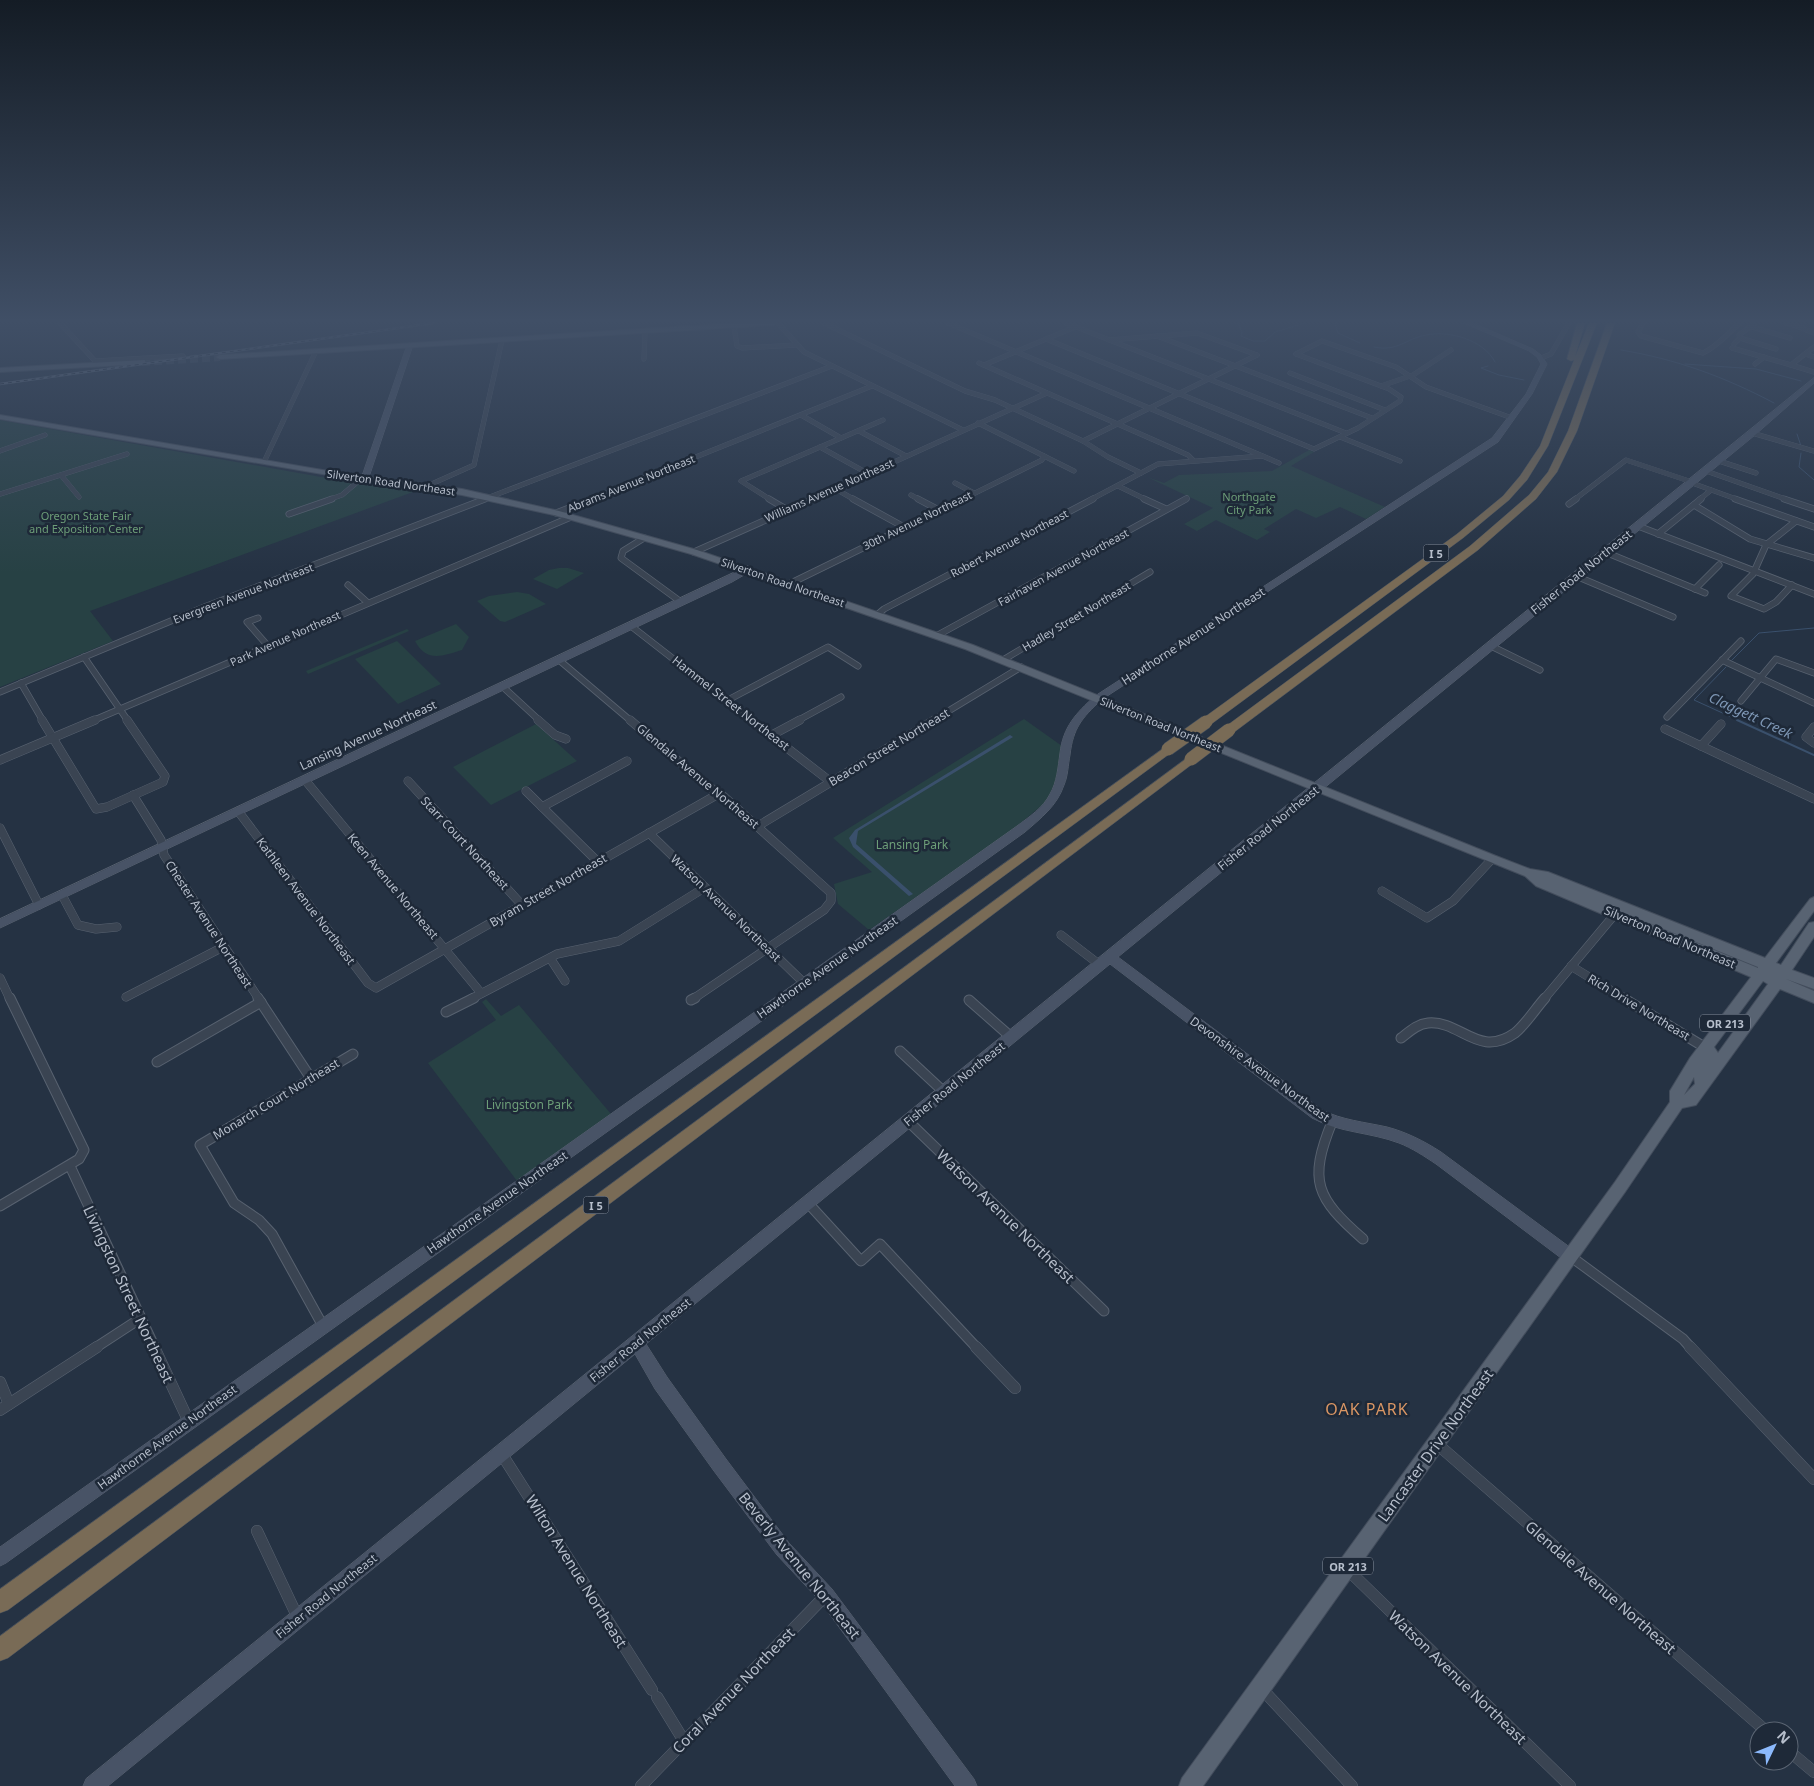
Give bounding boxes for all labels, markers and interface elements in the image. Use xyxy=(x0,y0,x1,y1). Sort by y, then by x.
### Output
street label: Abrams Avenue Northeast xyxy=(565,451,697,515)
street label: Williams Avenue Northeast xyxy=(762,455,896,525)
street label: Silverton Road Northeast xyxy=(326,466,456,498)
street label: 30th Avenue Northeast xyxy=(860,487,974,553)
park label: Northgate City Park xyxy=(1222,489,1276,517)
street label: Robert Avenue Northeast xyxy=(948,506,1070,580)
park label: Oregon State Fair and Exposition Center xyxy=(29,508,143,536)
street label: Fairhaven Avenue Northeast xyxy=(995,525,1131,609)
street label: Fisher Road Northeast xyxy=(1527,525,1636,618)
road number: I 5 xyxy=(1424,544,1448,562)
street label: Silverton Road Northeast xyxy=(719,554,847,610)
street label: Evergreen Avenue Northeast xyxy=(171,559,315,627)
street label: Hadley Street Northeast xyxy=(1019,578,1133,654)
street label: Hawthorne Avenue Northeast xyxy=(1118,583,1269,689)
street label: Park Avenue Northeast xyxy=(227,607,343,669)
street label: Hammel Street Northeast xyxy=(669,652,794,755)
water label: Claggett Creek xyxy=(1706,687,1797,743)
street label: Silverton Road Northeast xyxy=(1098,693,1224,755)
street label: Lansing Avenue Northeast xyxy=(297,696,440,774)
street label: Beacon Street Northeast xyxy=(825,704,953,790)
street label: Glendale Avenue Northeast xyxy=(633,720,763,833)
street label: Fisher Road Northeast xyxy=(1214,781,1323,874)
street label: Starr Court Northeast xyxy=(417,793,513,894)
street label: Keen Avenue Northeast xyxy=(344,829,443,943)
street label: Kathleen Avenue Northeast xyxy=(253,834,360,969)
park label: Lansing Park xyxy=(876,836,949,853)
street label: Byram Street Northeast xyxy=(486,849,610,931)
street label: Watson Avenue Northeast xyxy=(667,851,785,966)
street label: Chester Avenue Northeast xyxy=(161,857,257,992)
street label: Silverton Road Northeast xyxy=(1602,902,1739,973)
street label: Hawthorne Avenue Northeast xyxy=(753,911,901,1022)
street label: Rich Drive Northeast xyxy=(1585,970,1694,1045)
street label: Devonshire Avenue Northeast xyxy=(1187,1013,1334,1126)
road number: OR 213 xyxy=(1700,1014,1750,1032)
street label: Fisher Road Northeast xyxy=(900,1037,1009,1130)
street label: Monarch Court Northeast xyxy=(210,1054,343,1144)
park label: Livingston Park xyxy=(486,1096,573,1113)
street label: Watson Avenue Northeast xyxy=(933,1145,1080,1288)
street label: Hawthorne Avenue Northeast xyxy=(423,1146,571,1257)
road number: I 5 xyxy=(584,1196,608,1214)
street label: Livingston Street Northeast xyxy=(79,1202,179,1386)
street label: Fisher Road Northeast xyxy=(586,1293,695,1386)
street label: Lancaster Drive Northeast xyxy=(1373,1364,1498,1525)
street label: Hawthorne Avenue Northeast xyxy=(94,1380,241,1493)
district label: OAK PARK xyxy=(1325,1398,1409,1420)
street label: Beverly Avenue Northeast xyxy=(735,1488,866,1643)
street label: Wilton Avenue Northeast xyxy=(522,1491,633,1652)
street label: Glendale Avenue Northeast xyxy=(1521,1516,1681,1658)
street label: Fisher Road Northeast xyxy=(272,1549,381,1642)
road number: OR 213 xyxy=(1323,1558,1373,1574)
street label: Watson Avenue Northeast xyxy=(1385,1606,1532,1749)
street label: Coral Avenue Northeast xyxy=(667,1622,799,1757)
north arrow xyxy=(1749,1721,1799,1771)
text: N xyxy=(1773,1726,1795,1747)

